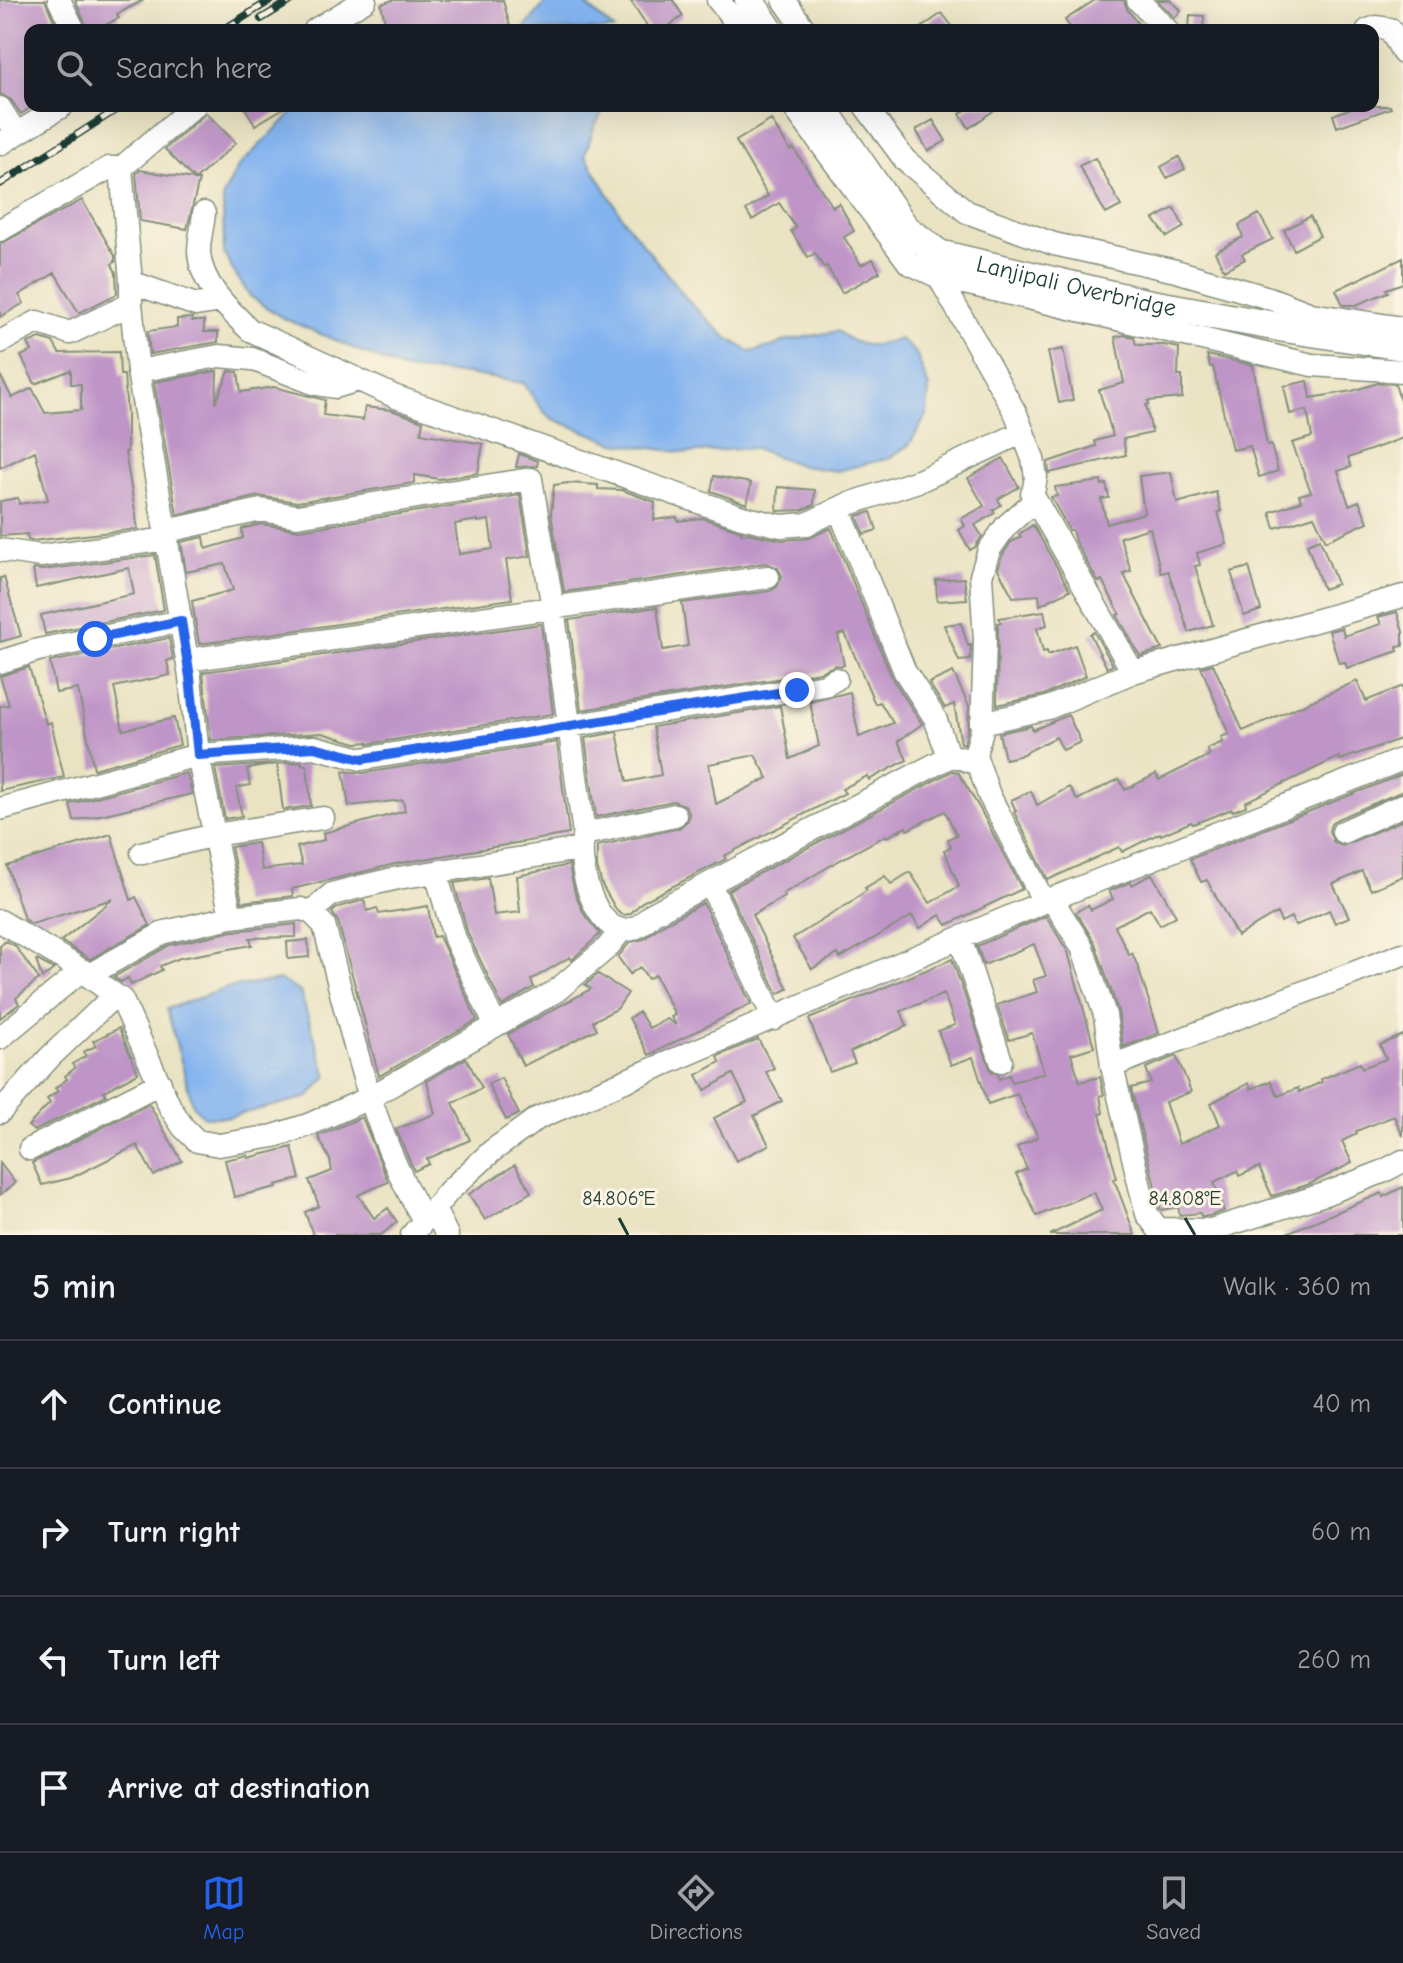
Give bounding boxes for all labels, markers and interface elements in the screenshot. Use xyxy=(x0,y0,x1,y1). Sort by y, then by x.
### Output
search box xyxy=(24,24,1379,112)
icon: search xyxy=(52,46,96,90)
text: Search here xyxy=(116,51,272,86)
street label: Lanjipali Overbridge xyxy=(974,249,1178,322)
route start xyxy=(77,621,113,657)
route end xyxy=(779,672,815,708)
text: 84.806°E xyxy=(582,1187,656,1210)
text: 84.808°E xyxy=(1149,1187,1221,1210)
text: 5 min xyxy=(32,1267,116,1307)
text: Walk · 360 m xyxy=(1223,1272,1371,1302)
icon: ahead xyxy=(32,1382,76,1426)
text: Continue xyxy=(108,1387,222,1422)
text: 40 m xyxy=(1312,1389,1371,1419)
icon: right xyxy=(32,1510,76,1554)
text: Turn right xyxy=(108,1515,240,1550)
text: 60 m xyxy=(1311,1517,1371,1547)
icon: left xyxy=(32,1638,76,1682)
text: Turn left xyxy=(108,1643,220,1678)
text: 260 m xyxy=(1297,1645,1371,1675)
icon: arrive xyxy=(32,1766,76,1810)
text: Arrive at destination xyxy=(108,1771,370,1806)
tab: Map xyxy=(202,1871,246,1945)
tab: Directions xyxy=(650,1871,743,1945)
tab: Saved xyxy=(1146,1871,1201,1945)

